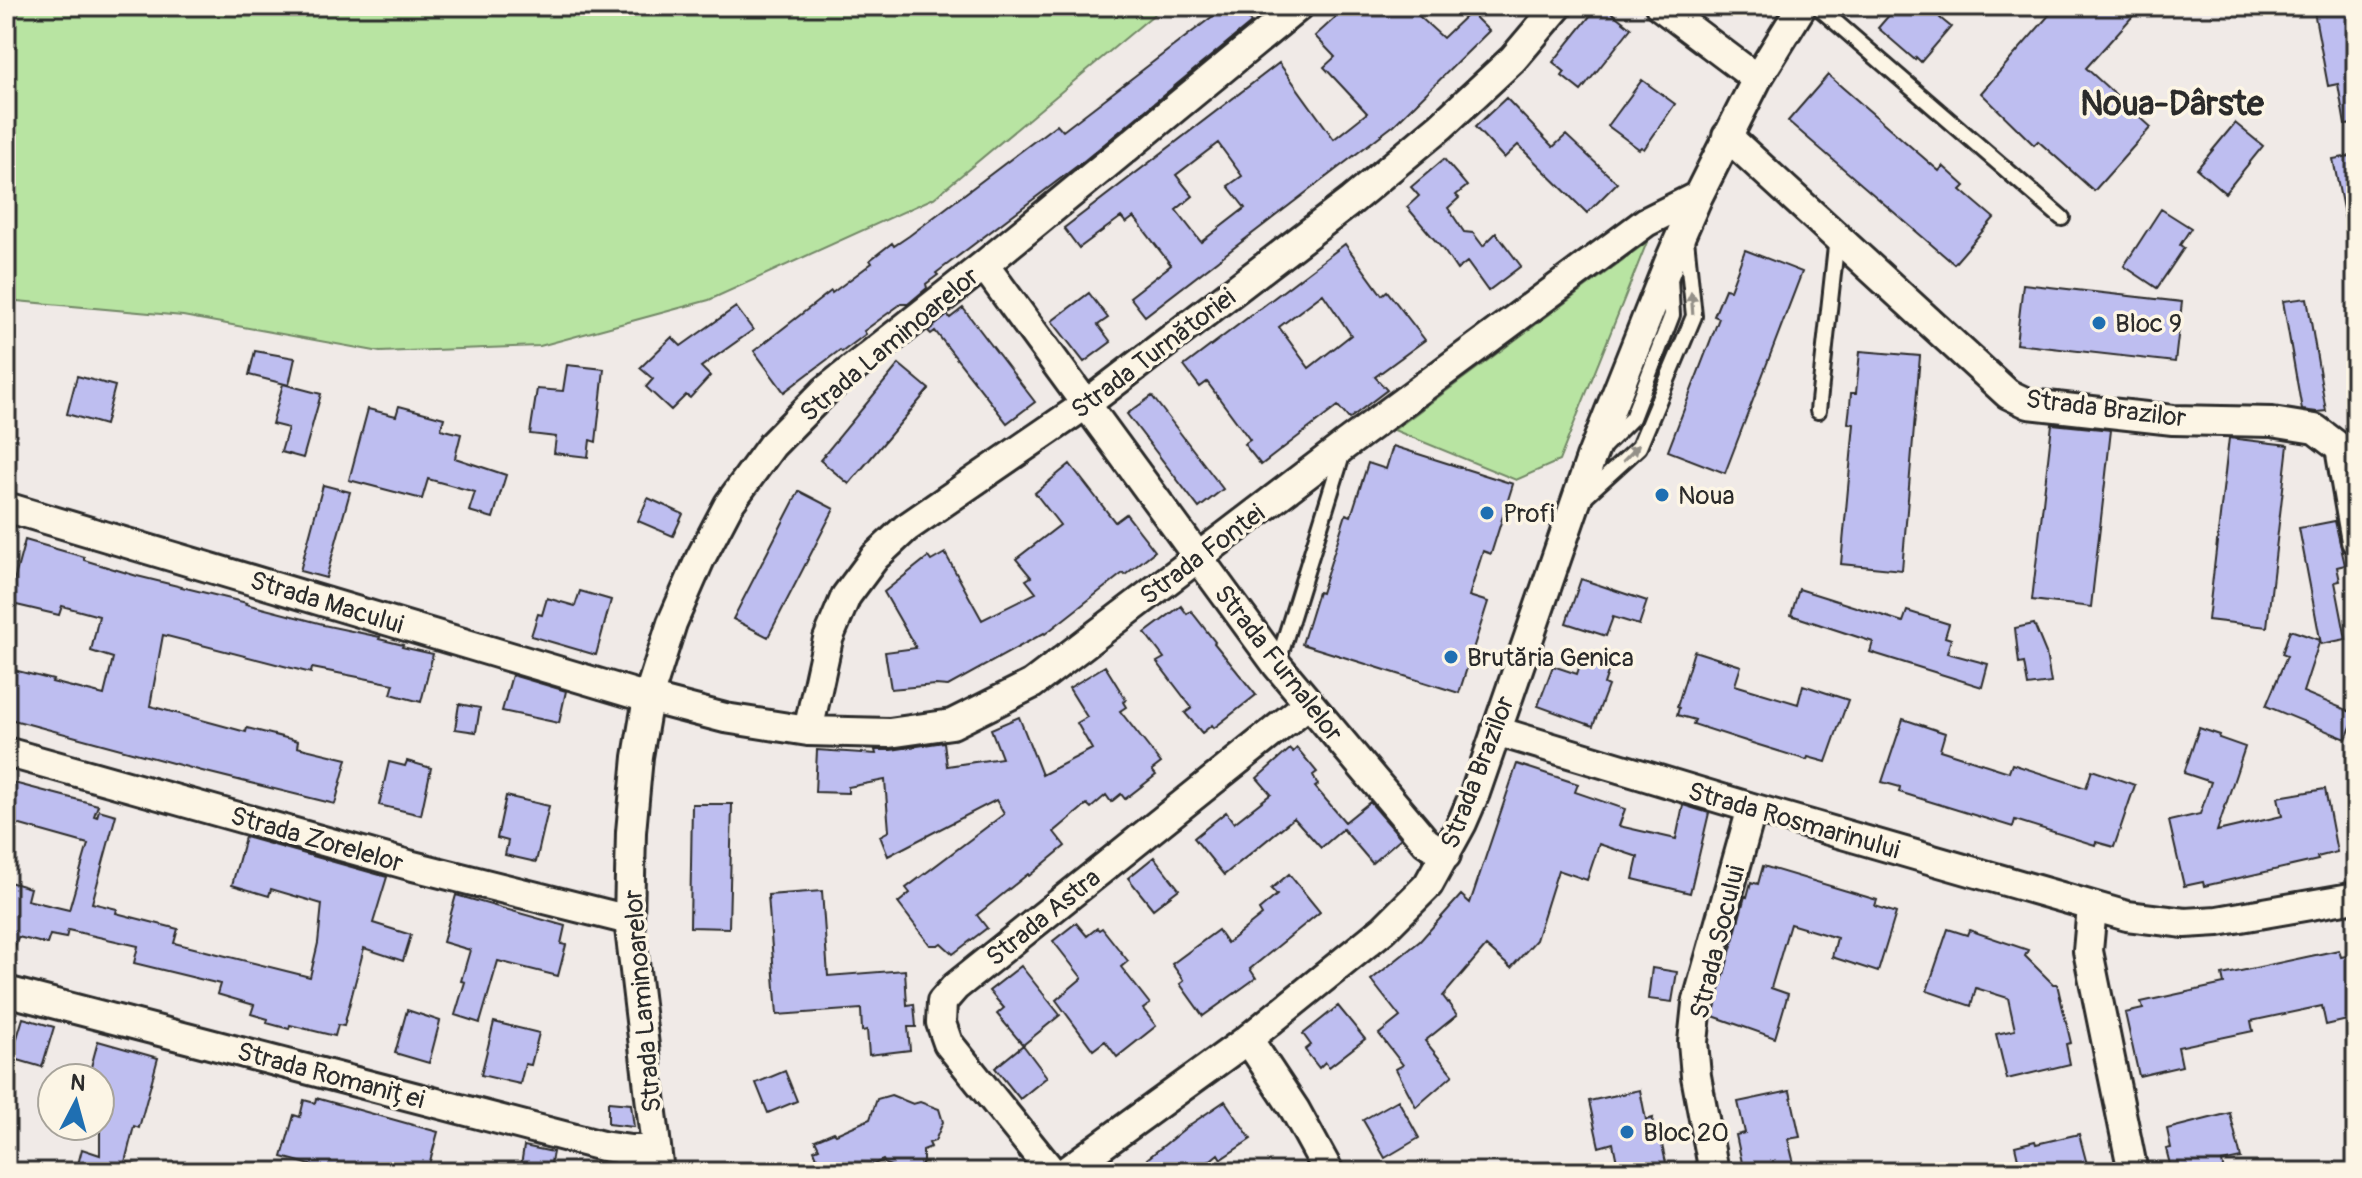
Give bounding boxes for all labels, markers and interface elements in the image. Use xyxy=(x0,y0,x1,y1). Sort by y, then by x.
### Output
district label: Noua-Dârste xyxy=(2080,83,2265,126)
street label: Strada Laminoarelor xyxy=(794,260,986,429)
street label: Strada Turnătoriei xyxy=(1065,282,1242,426)
one-way arrow xyxy=(1685,291,1698,316)
place label: Bloc 9 xyxy=(2115,308,2182,340)
marker: Bloc 9 xyxy=(2090,314,2108,332)
street label: Strada Brazilor xyxy=(2024,383,2189,435)
one-way arrow xyxy=(1621,444,1639,463)
place label: Noua xyxy=(1678,480,1735,512)
marker: Noua xyxy=(1653,486,1671,504)
street label: Strada Fontei xyxy=(1134,498,1271,612)
place label: Profi xyxy=(1503,498,1555,530)
marker: Profi xyxy=(1478,504,1496,522)
street label: Strada Macului xyxy=(246,564,407,641)
street label: Strada Furnalelor xyxy=(1207,579,1350,749)
place label: Brutăria Genica xyxy=(1467,642,1634,674)
marker: Brutăria Genica xyxy=(1442,648,1460,666)
street label: Strada Brazilor xyxy=(1434,691,1522,853)
street label: Strada Rosmarinului xyxy=(1684,775,1903,866)
street label: Strada Zorelelor xyxy=(227,800,407,880)
street label: Strada Astra xyxy=(980,862,1107,974)
street label: Strada Socului xyxy=(1683,862,1752,1022)
street label: Strada Laminoarelor xyxy=(617,887,669,1114)
street label: Strada Romaniței xyxy=(234,1036,428,1116)
north arrow xyxy=(36,1062,116,1142)
text: N xyxy=(69,1068,87,1098)
place label: Bloc 20 xyxy=(1643,1117,1729,1149)
marker: Bloc 20 xyxy=(1618,1123,1636,1141)

